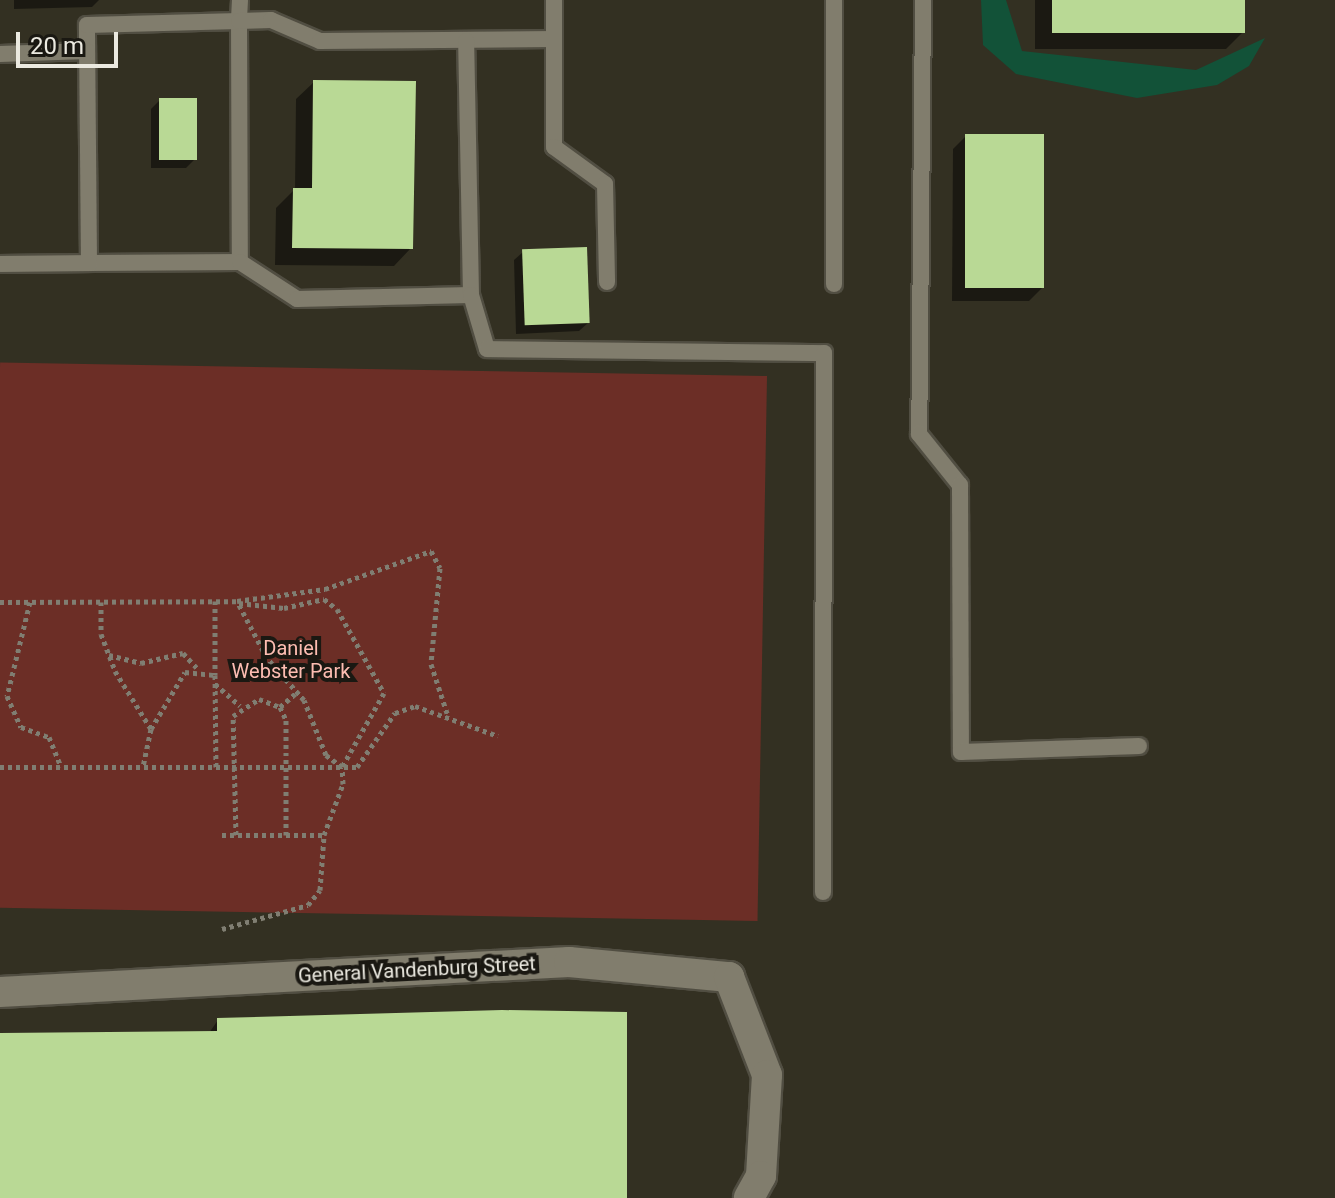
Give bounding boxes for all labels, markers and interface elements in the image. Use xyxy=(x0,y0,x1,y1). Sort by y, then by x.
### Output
scale bar xyxy=(20,16,122,66)
text: 20 m xyxy=(30,32,84,60)
park label: Daniel Webster Park xyxy=(232,637,350,684)
street label: General Vandenburg Street xyxy=(298,952,536,988)

